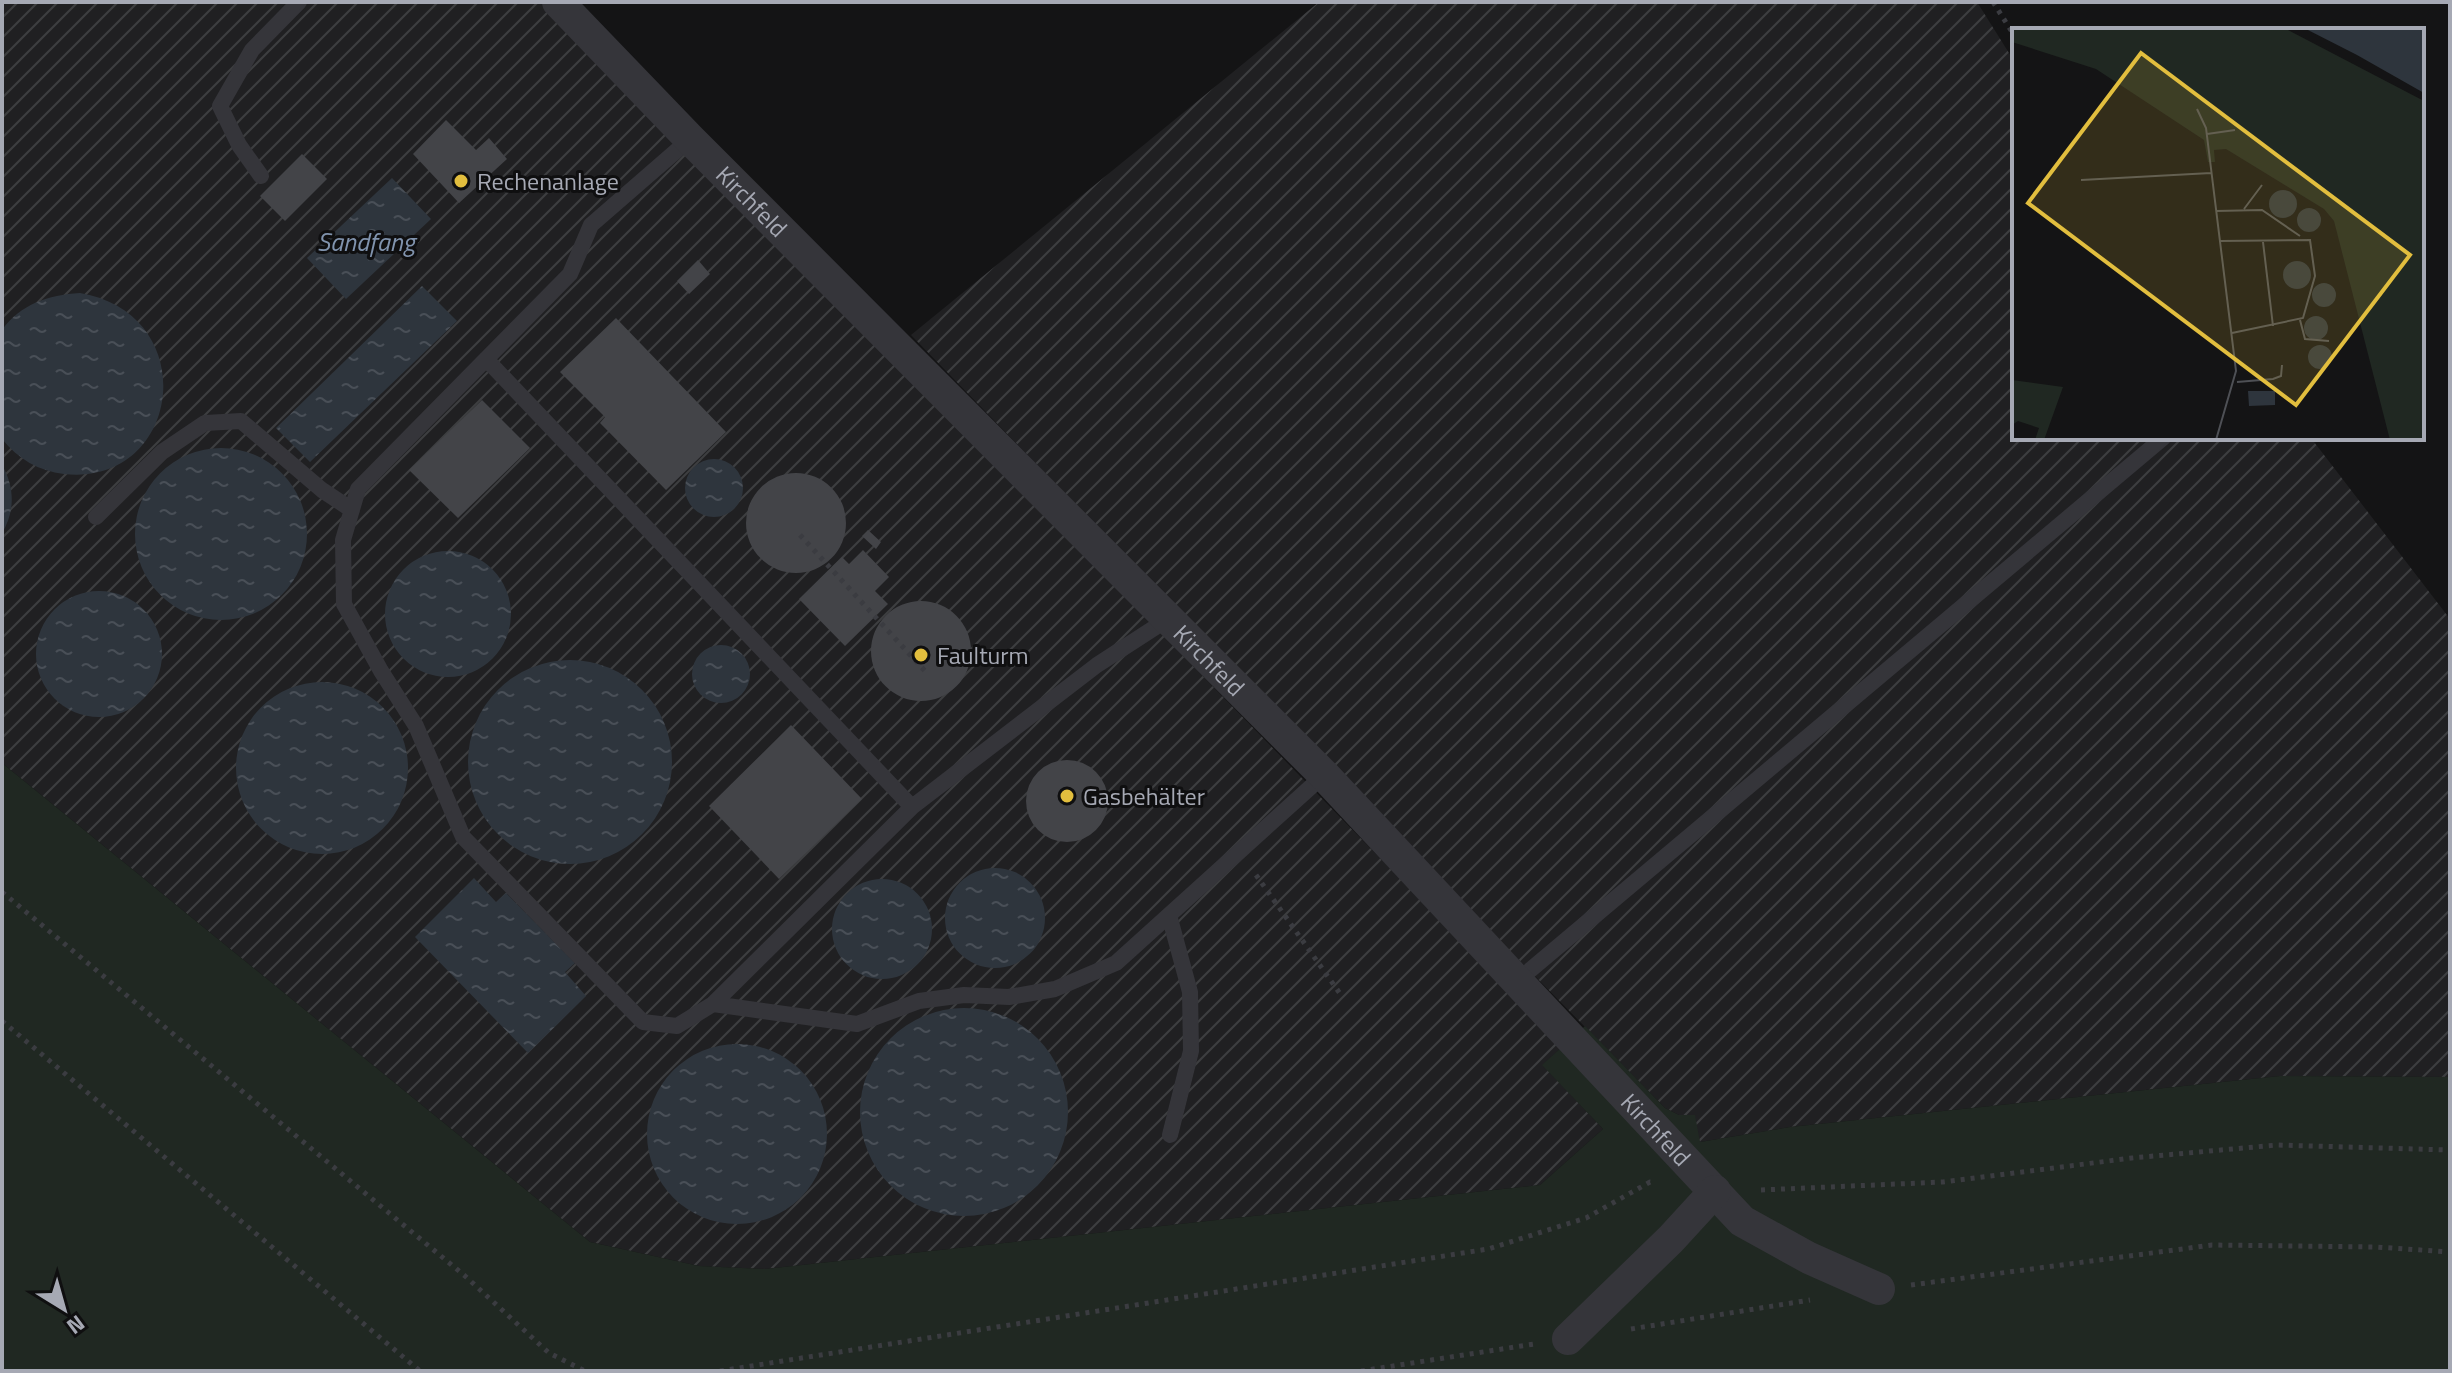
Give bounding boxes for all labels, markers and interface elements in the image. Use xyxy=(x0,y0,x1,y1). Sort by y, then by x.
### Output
inset map xyxy=(2012,28,2424,440)
street label: Kirchfeld xyxy=(708,157,796,245)
place label: Rechenanlage xyxy=(477,163,619,199)
marker: Rechenanlage xyxy=(452,172,470,190)
water label: Sandfang xyxy=(317,222,418,261)
street label: Kirchfeld xyxy=(1165,616,1253,704)
place label: Faulturm xyxy=(937,637,1029,673)
marker: Faulturm xyxy=(912,646,930,664)
place label: Gasbehälter xyxy=(1083,778,1205,814)
marker: Gasbehälter xyxy=(1058,787,1076,805)
street label: Kirchfeld xyxy=(1613,1085,1700,1174)
north arrow xyxy=(24,1269,104,1349)
text: N xyxy=(60,1307,92,1343)

